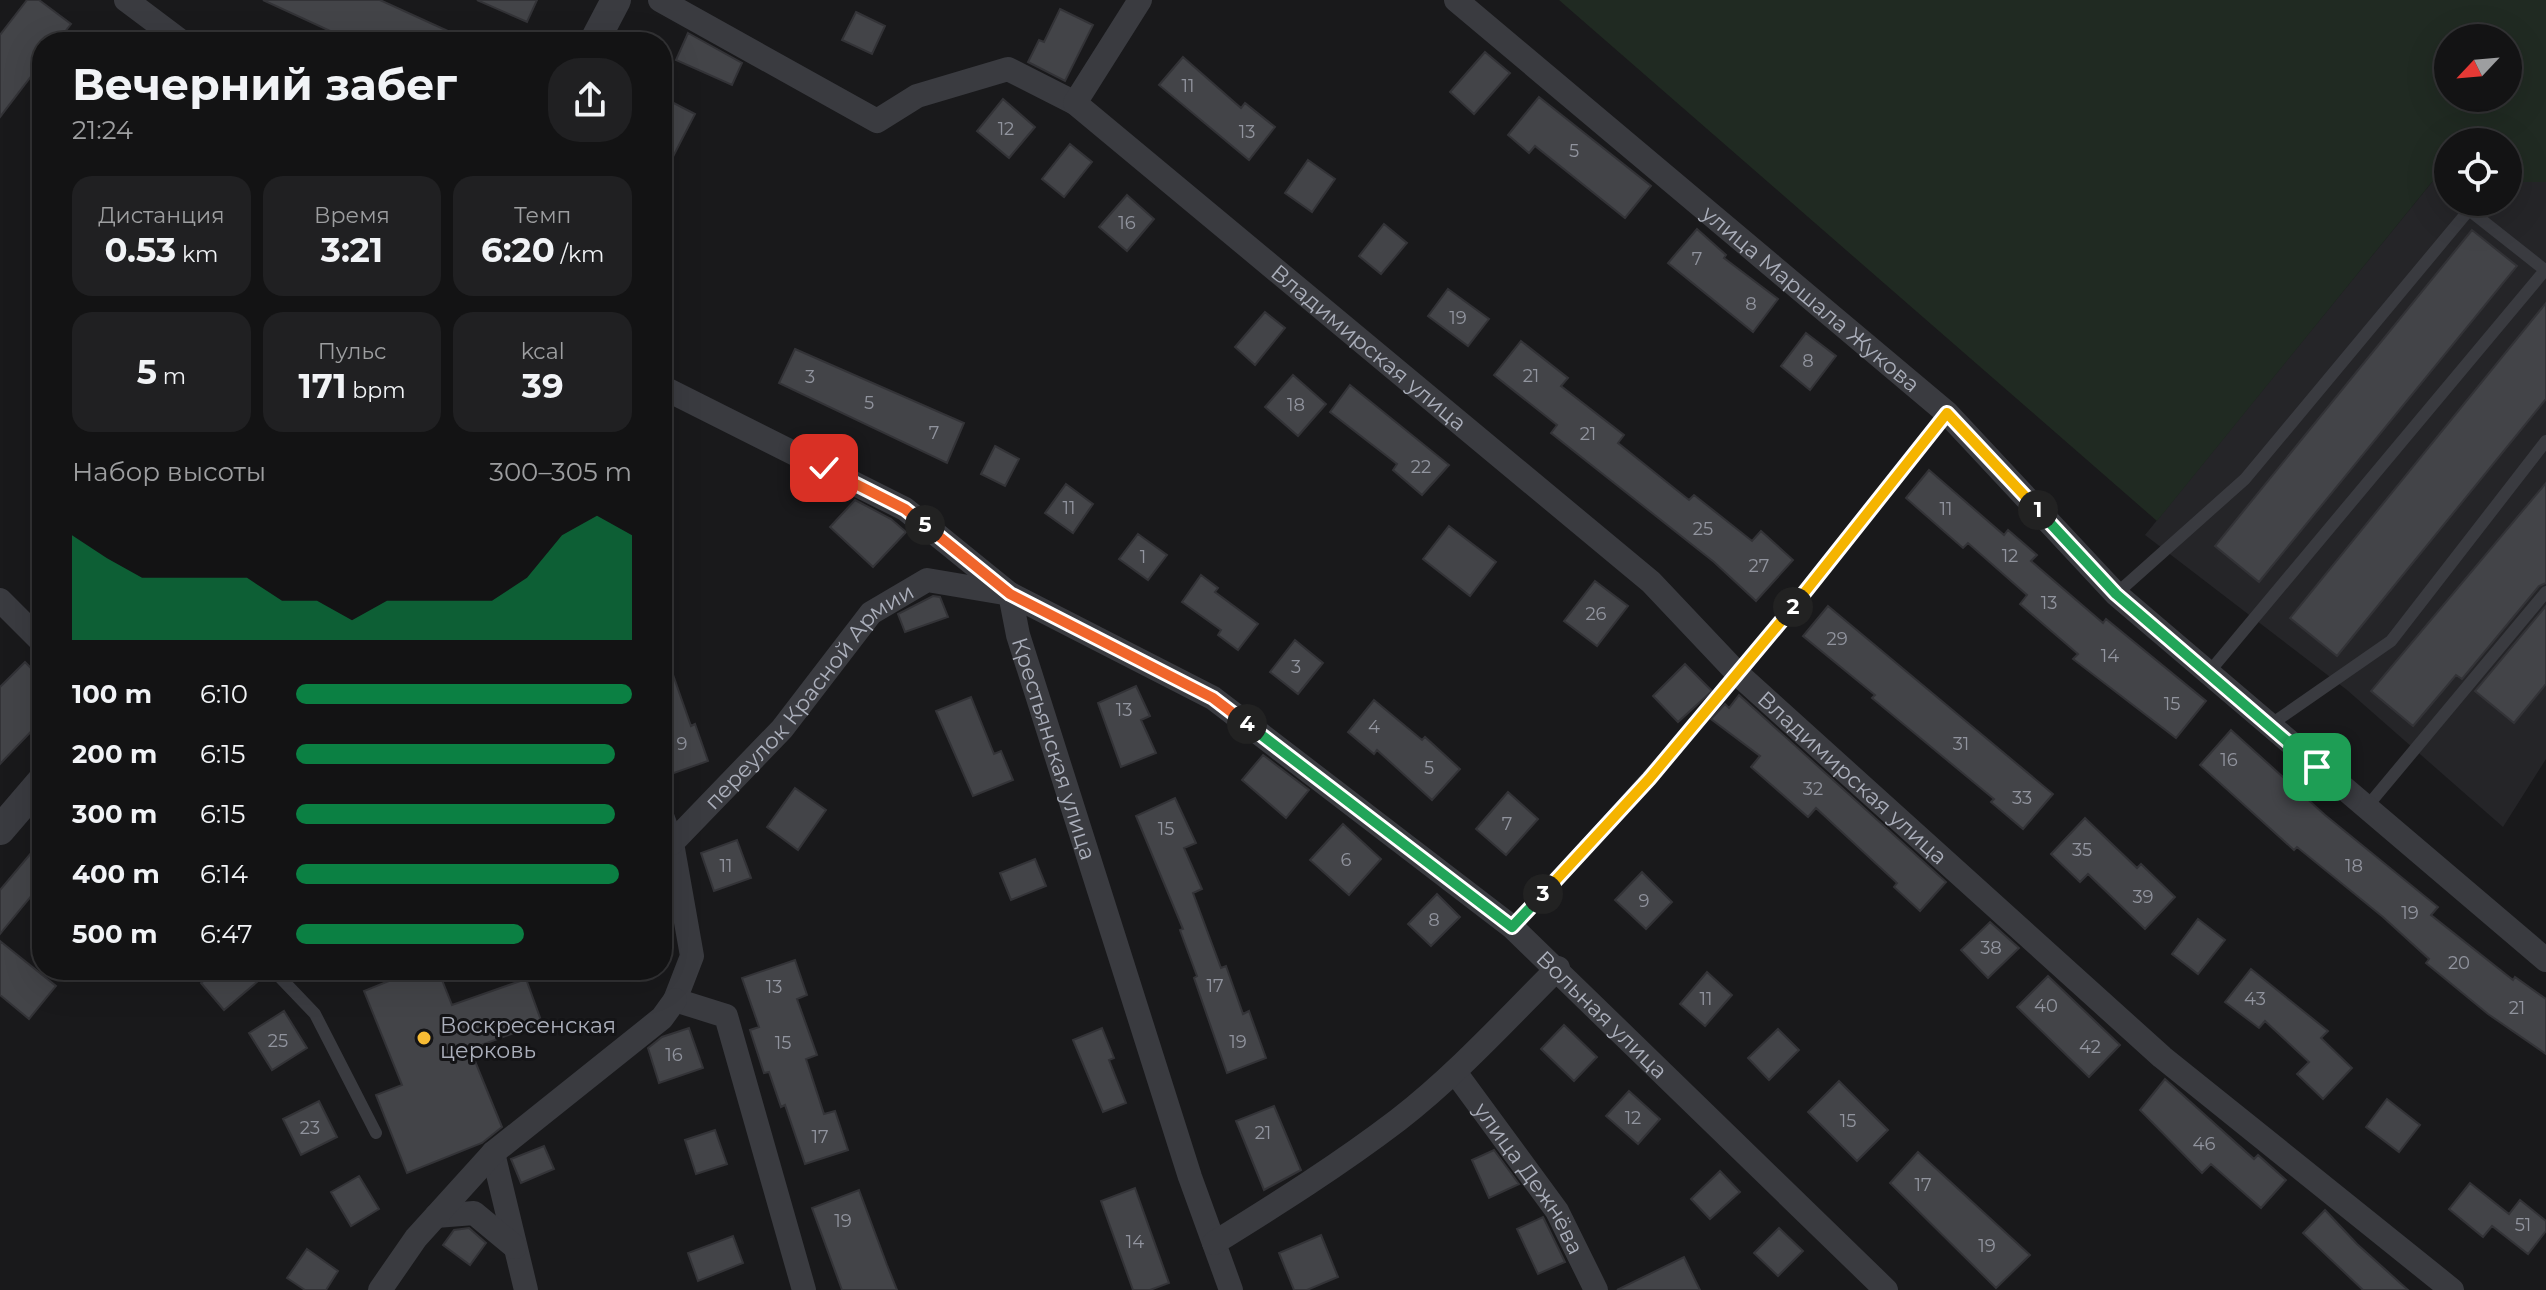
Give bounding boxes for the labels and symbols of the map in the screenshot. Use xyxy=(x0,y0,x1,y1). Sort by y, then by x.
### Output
north arrow xyxy=(2434,24,2522,112)
house number: 11 xyxy=(1182,75,1195,97)
house number: 12 xyxy=(998,118,1014,140)
house number: 13 xyxy=(1239,121,1255,143)
house number: 5 xyxy=(1569,140,1579,162)
street label: улица Маршала Жукова xyxy=(1696,199,1925,398)
house number: 16 xyxy=(1118,212,1136,234)
house number: 7 xyxy=(1692,248,1702,270)
street label: Владимирская улица xyxy=(1266,258,1472,436)
house number: 8 xyxy=(1745,293,1757,315)
house number: 19 xyxy=(1449,307,1467,329)
house number: 8 xyxy=(1802,350,1814,372)
house number: 21 xyxy=(1523,365,1539,387)
house number: 3 xyxy=(805,366,815,388)
house number: 5 xyxy=(864,392,874,414)
house number: 18 xyxy=(1287,394,1305,416)
house number: 7 xyxy=(929,422,939,444)
house number: 21 xyxy=(1580,423,1596,445)
pin xyxy=(790,434,858,502)
house number: 22 xyxy=(1411,456,1431,478)
pin: 1 xyxy=(2018,490,2058,530)
house number: 11 xyxy=(1063,497,1076,519)
house number: 11 xyxy=(1940,498,1953,520)
pin: 5 xyxy=(905,505,945,545)
house number: 25 xyxy=(1693,518,1713,540)
house number: 12 xyxy=(2002,545,2018,567)
house number: 1 xyxy=(1140,546,1146,568)
house number: 27 xyxy=(1749,555,1769,577)
street label: переулок Красной Армии xyxy=(699,577,918,815)
pin: 2 xyxy=(1773,587,1813,627)
house number: 13 xyxy=(2041,592,2057,614)
house number: 26 xyxy=(1585,603,1607,625)
house number: 29 xyxy=(1826,628,1848,650)
street label: Крестьянская улица xyxy=(1006,634,1102,863)
house number: 14 xyxy=(2101,645,2119,667)
house number: 3 xyxy=(1291,656,1301,678)
street label: Владимирская улица xyxy=(1752,685,1953,870)
house number: 15 xyxy=(2164,693,2180,715)
house number: 13 xyxy=(1116,699,1132,721)
pin: 4 xyxy=(1227,704,1267,744)
house number: 4 xyxy=(1368,716,1380,738)
house number: 9 xyxy=(677,733,688,755)
house number: 31 xyxy=(1953,733,1969,755)
pin xyxy=(2283,733,2351,801)
house number: 16 xyxy=(2220,749,2238,771)
house number: 5 xyxy=(1424,757,1434,779)
house number: 32 xyxy=(1803,778,1823,800)
house number: 33 xyxy=(2012,787,2032,809)
house number: 7 xyxy=(1502,813,1512,835)
house number: 15 xyxy=(1158,818,1174,840)
house number: 35 xyxy=(2072,839,2092,861)
house number: 6 xyxy=(1341,849,1352,871)
house number: 11 xyxy=(720,855,733,877)
house number: 18 xyxy=(2345,855,2363,877)
pin: 3 xyxy=(1523,874,1563,914)
house number: 39 xyxy=(2132,886,2154,908)
house number: 9 xyxy=(1639,890,1650,912)
house number: 19 xyxy=(2401,902,2419,924)
house number: 8 xyxy=(1428,909,1440,931)
house number: 38 xyxy=(1980,937,2002,959)
street label: Вольная улица xyxy=(1531,945,1673,1084)
house number: 20 xyxy=(2448,952,2470,974)
house number: 17 xyxy=(1206,975,1224,997)
house number: 13 xyxy=(766,976,782,998)
house number: 11 xyxy=(1700,988,1713,1010)
house number: 43 xyxy=(2244,988,2266,1010)
house number: 40 xyxy=(2034,995,2058,1017)
house number: 21 xyxy=(2509,997,2525,1019)
place label: Воскресенская церковь xyxy=(440,1012,616,1064)
marker: Воскресенская церковь xyxy=(415,1029,433,1047)
house number: 25 xyxy=(268,1030,288,1052)
house number: 19 xyxy=(1229,1031,1247,1053)
house number: 15 xyxy=(775,1032,791,1054)
house number: 42 xyxy=(2079,1036,2101,1058)
house number: 16 xyxy=(665,1044,683,1066)
street label: улица Дежнёва xyxy=(1468,1096,1590,1259)
house number: 12 xyxy=(1625,1107,1641,1129)
house number: 15 xyxy=(1840,1110,1856,1132)
house number: 23 xyxy=(300,1117,320,1139)
house number: 21 xyxy=(1255,1122,1271,1144)
house number: 17 xyxy=(811,1126,829,1148)
house number: 46 xyxy=(2193,1133,2215,1155)
house number: 17 xyxy=(1914,1174,1932,1196)
house number: 19 xyxy=(834,1210,852,1232)
house number: 51 xyxy=(2515,1214,2531,1236)
house number: 14 xyxy=(1126,1231,1144,1253)
house number: 19 xyxy=(1978,1235,1996,1257)

